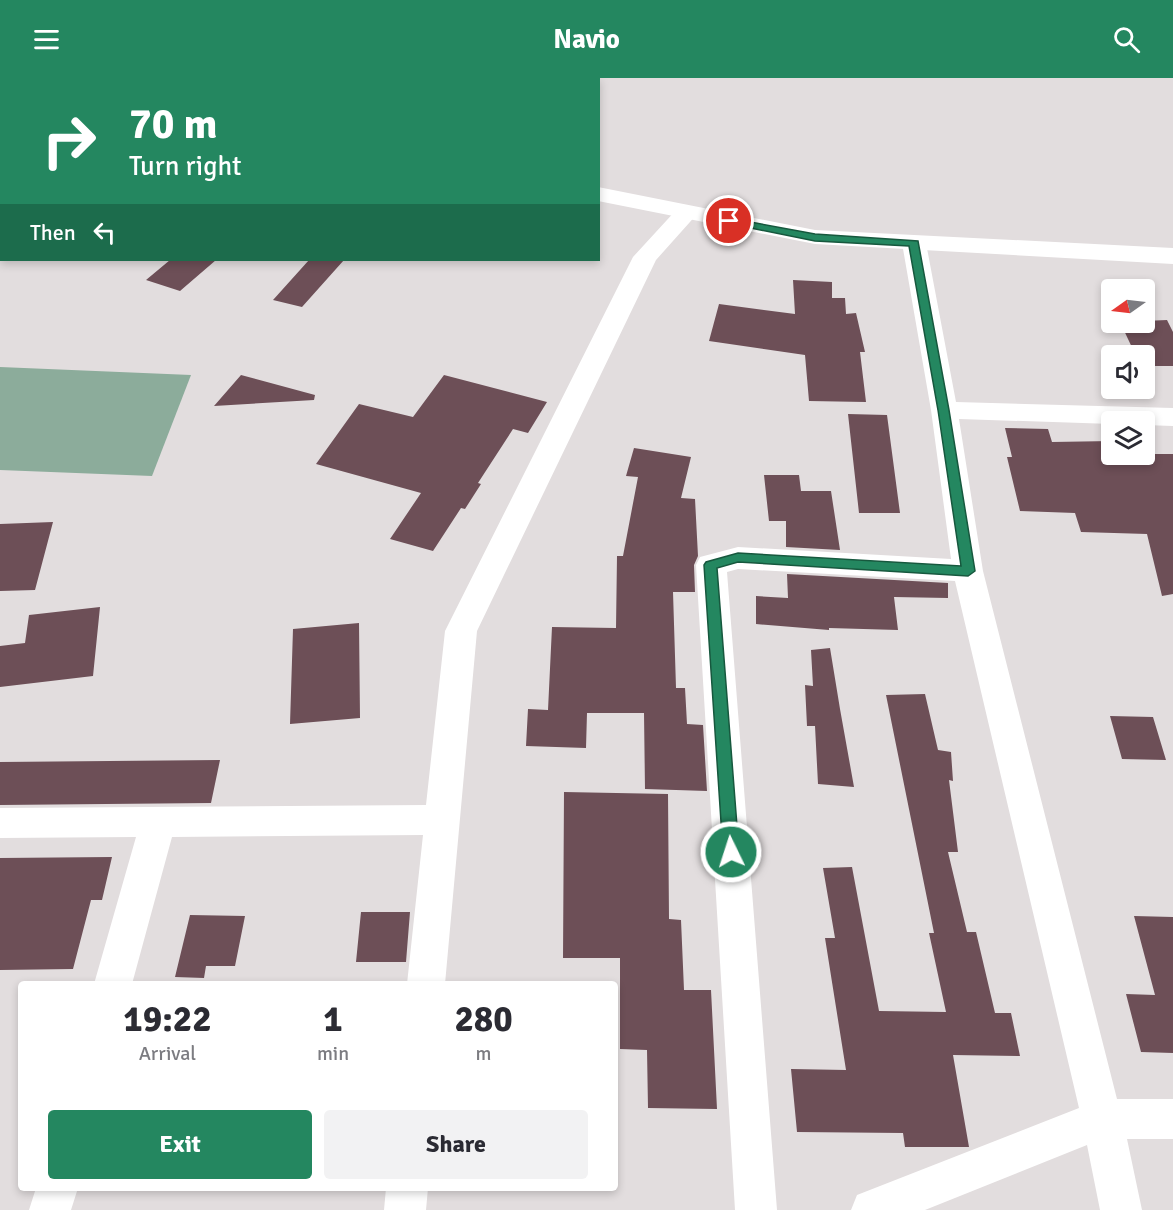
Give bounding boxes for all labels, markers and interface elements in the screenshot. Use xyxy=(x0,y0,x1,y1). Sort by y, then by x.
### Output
icon: menu xyxy=(30,23,63,56)
text: Navio xyxy=(553,23,620,56)
icon: search xyxy=(1110,23,1143,56)
text: 70 m xyxy=(129,99,218,150)
icon: right xyxy=(30,102,108,180)
text: Turn right xyxy=(129,150,242,183)
pin xyxy=(703,195,754,246)
icon: arrive xyxy=(712,204,745,237)
icon: left xyxy=(88,216,121,249)
text: Then xyxy=(30,219,76,246)
north arrow xyxy=(1101,279,1155,333)
map controls xyxy=(1101,279,1155,465)
button: sound xyxy=(1101,345,1155,399)
button: layers xyxy=(1101,411,1155,465)
position arrow xyxy=(699,820,763,884)
text: 19:22 xyxy=(123,997,212,1042)
text: 1 xyxy=(323,997,343,1042)
text: 280 xyxy=(454,997,513,1042)
text: Arrival xyxy=(139,1041,196,1066)
text: min xyxy=(317,1041,349,1066)
text: m xyxy=(476,1041,492,1066)
button: Exit xyxy=(48,1110,312,1179)
button: Share xyxy=(324,1110,588,1179)

